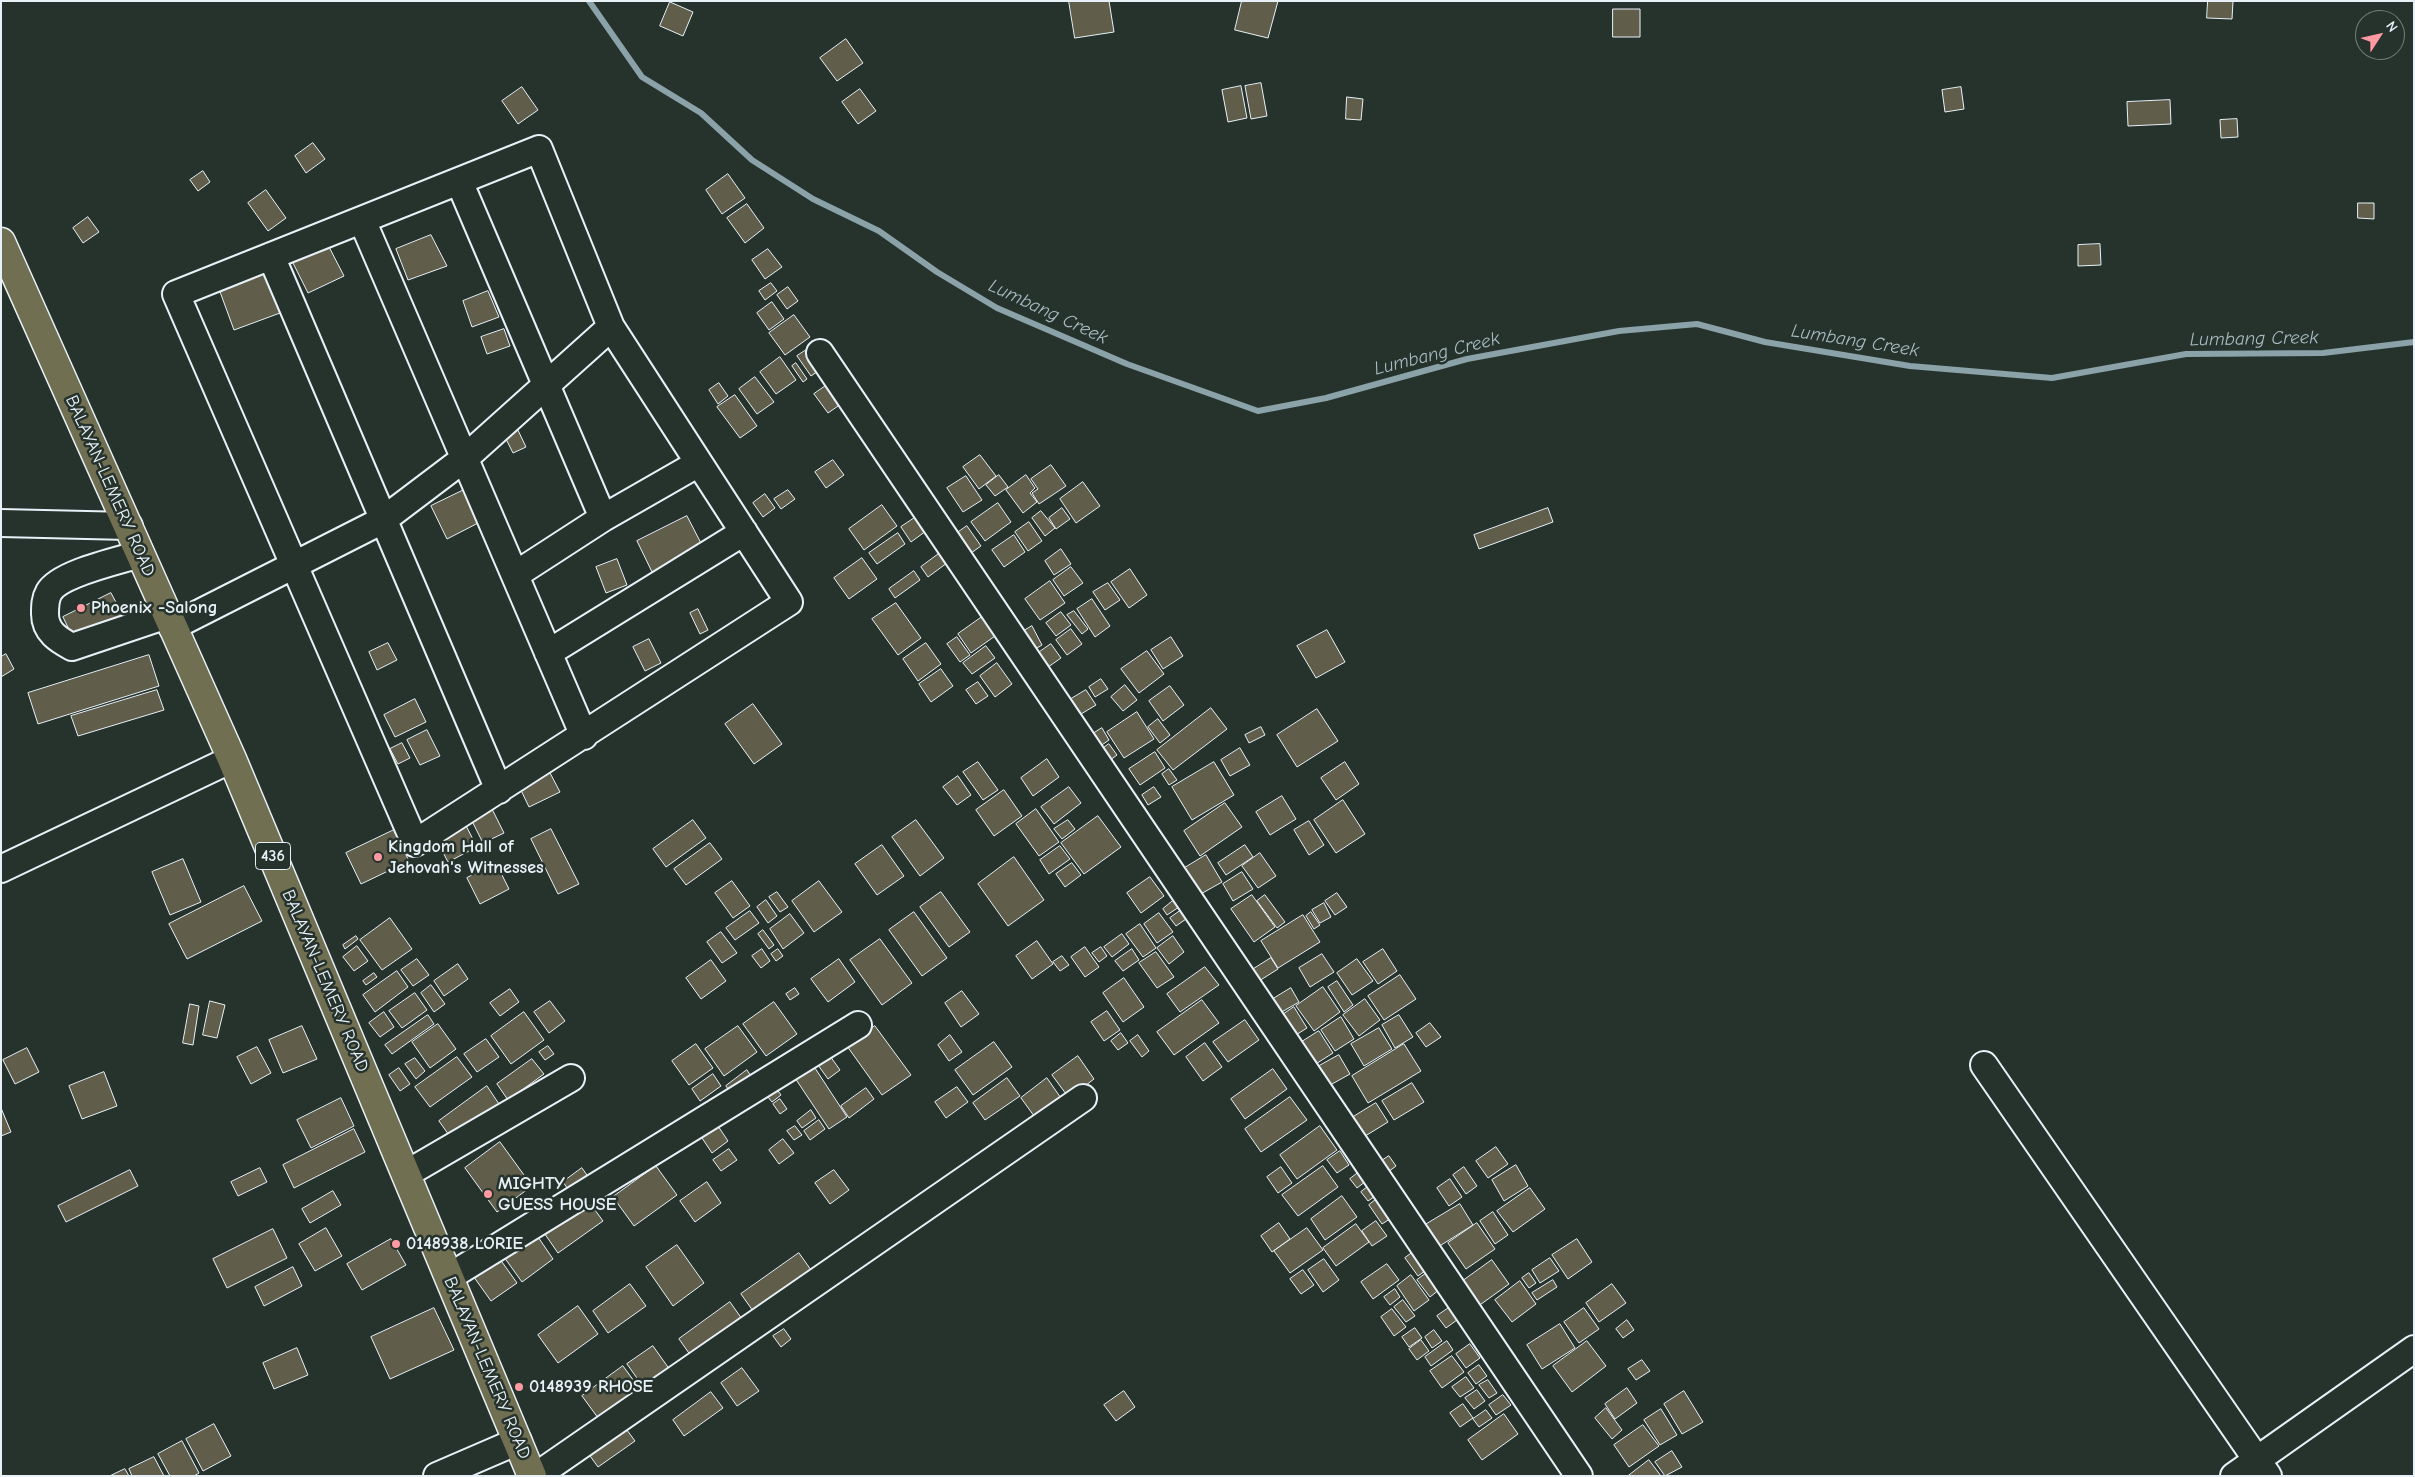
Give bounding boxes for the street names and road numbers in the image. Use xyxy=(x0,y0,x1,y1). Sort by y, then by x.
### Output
street label: BALAYAN-LEMERY ROAD xyxy=(60,392,160,580)
road number: 436 xyxy=(256,842,290,869)
street label: BALAYAN-LEMERY ROAD xyxy=(277,887,373,1075)
street label: BALAYAN-LEMERY ROAD xyxy=(439,1274,535,1462)

